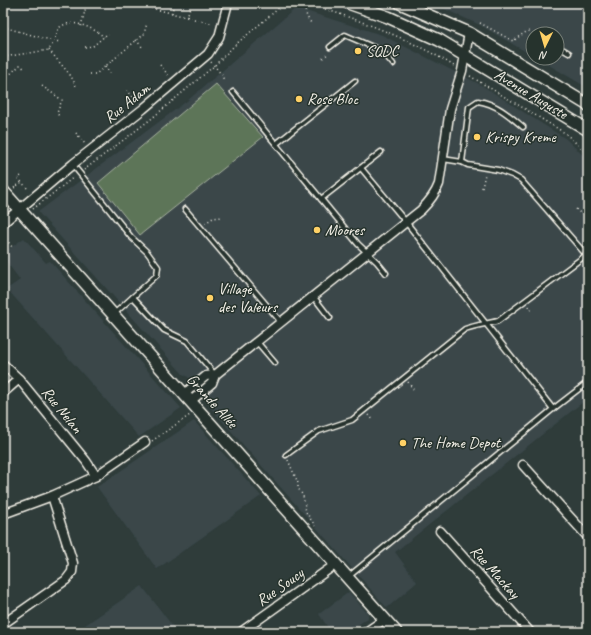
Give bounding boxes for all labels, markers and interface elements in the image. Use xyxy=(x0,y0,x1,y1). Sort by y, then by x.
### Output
north arrow xyxy=(525,26,565,66)
place label: SQDC xyxy=(366,41,400,61)
marker: SQDC xyxy=(353,46,363,56)
text: N xyxy=(538,49,548,63)
street label: Avenue Auguste xyxy=(491,64,573,125)
street label: Rue Adam xyxy=(100,78,155,128)
place label: Rose Bloc xyxy=(307,89,359,109)
marker: Rose Bloc xyxy=(294,94,304,104)
place label: Krispy Kreme xyxy=(485,127,558,147)
marker: Krispy Kreme xyxy=(472,132,482,142)
place label: Moores xyxy=(325,220,366,240)
marker: Moores xyxy=(312,225,322,235)
place label: Village des Valeurs xyxy=(218,279,279,317)
marker: Village des Valeurs xyxy=(205,293,215,303)
street label: Grande Allée xyxy=(182,369,243,434)
street label: Rue Nelan xyxy=(37,383,87,438)
place label: The Home Depot xyxy=(411,433,502,453)
marker: The Home Depot xyxy=(398,438,408,448)
street label: Rue Mackay xyxy=(466,541,525,604)
street label: Rue Soucy xyxy=(252,563,309,611)

